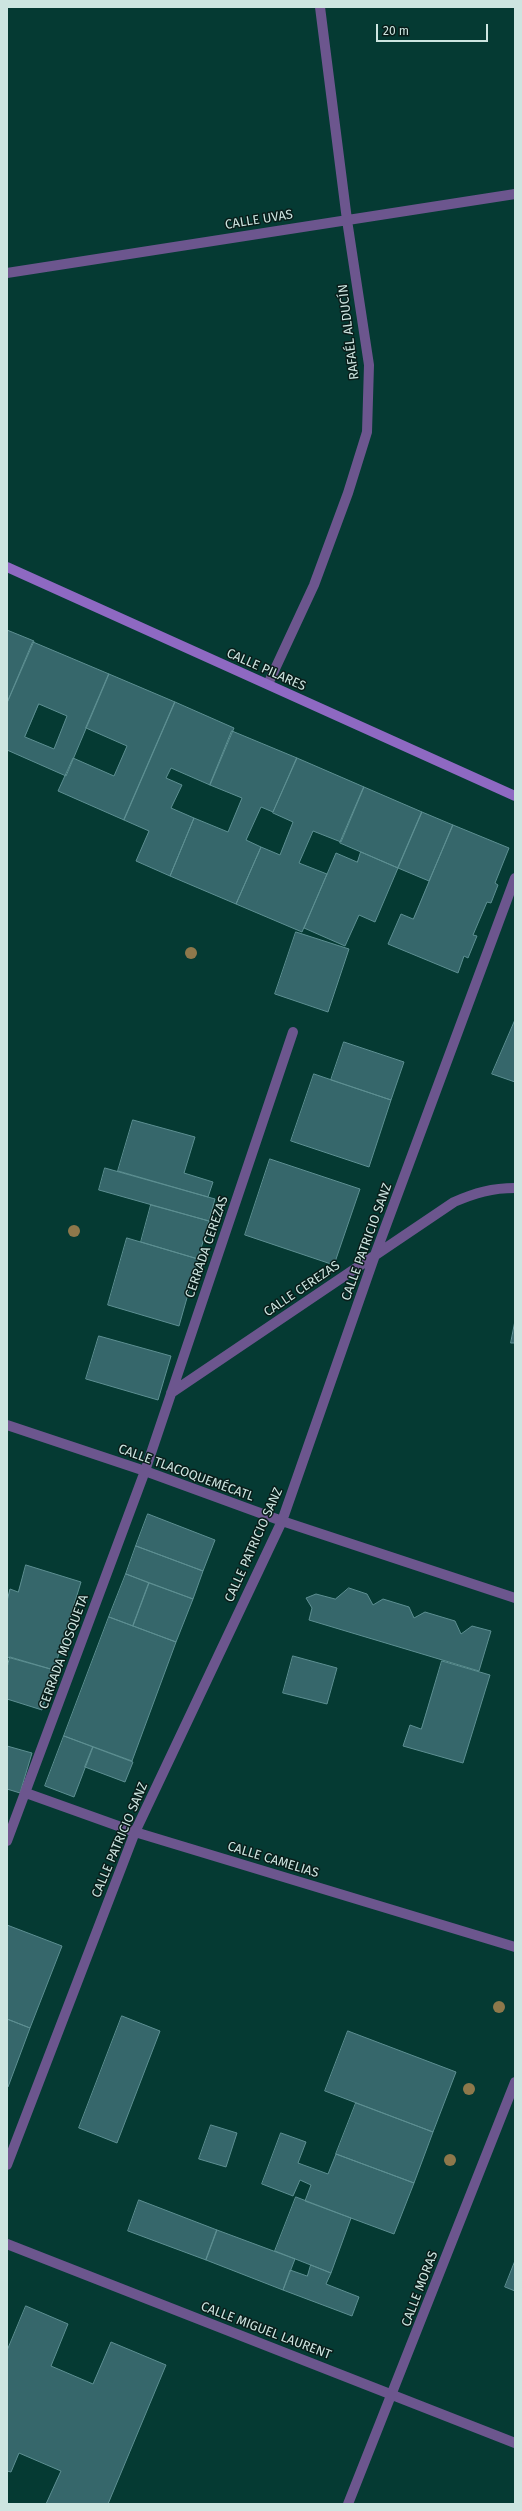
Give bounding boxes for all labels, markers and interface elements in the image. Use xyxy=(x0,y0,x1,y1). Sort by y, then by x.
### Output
scale bar xyxy=(378,16,490,42)
text: 20 m xyxy=(383,24,409,38)
street label: CALLE UVAS xyxy=(224,207,294,233)
street label: RAFAÉL ALDUCÍN xyxy=(335,283,363,381)
street label: CALLE PILARES xyxy=(224,646,308,694)
street label: CALLE PATRICIO SANZ xyxy=(339,1181,395,1303)
street label: CERRADA CEREZAS xyxy=(182,1194,232,1300)
street label: CALLE CEREZAS xyxy=(261,1258,343,1320)
street label: CALLE TLACOQUEMÉCATL xyxy=(116,1441,256,1505)
street label: CALLE PATRICIO SANZ xyxy=(222,1485,286,1605)
street label: CERRADA MOSQUETA xyxy=(36,1593,92,1711)
street label: CALLE PATRICIO SANZ xyxy=(89,1780,151,1900)
street label: CALLE CAMELIAS xyxy=(225,1839,321,1881)
street label: CALLE MORAS xyxy=(398,2249,442,2329)
street label: CALLE MIGUEL LAURENT xyxy=(199,2299,333,2363)

